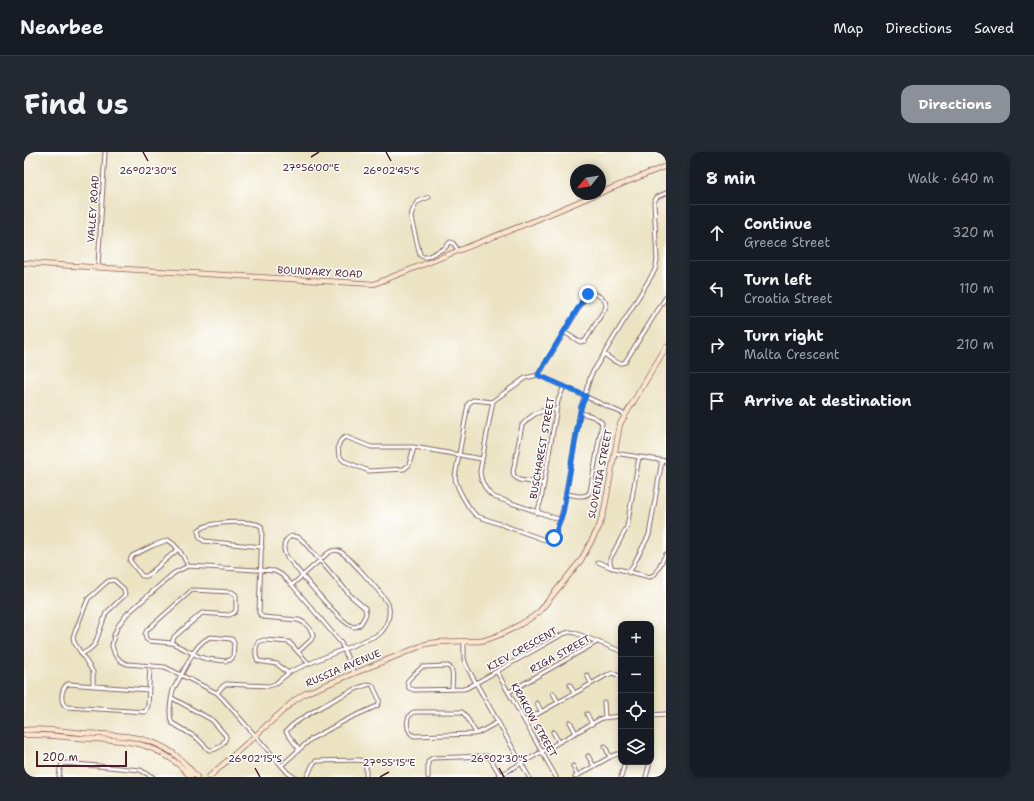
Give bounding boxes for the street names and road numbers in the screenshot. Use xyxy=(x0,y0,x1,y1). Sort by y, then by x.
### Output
street label: VALLEY ROAD xyxy=(84,175,102,243)
street label: BOUNDARY ROAD xyxy=(277,263,363,281)
street label: BUSCHAREST STREET xyxy=(527,396,557,500)
street label: SLOVENIA STREET xyxy=(585,428,615,520)
street label: KIEV CRESCENT xyxy=(485,624,559,674)
street label: RIGA STREET xyxy=(528,632,592,676)
street label: RUSSIA AVENUE xyxy=(303,646,383,690)
street label: KRAKOW STREET xyxy=(508,680,560,760)

